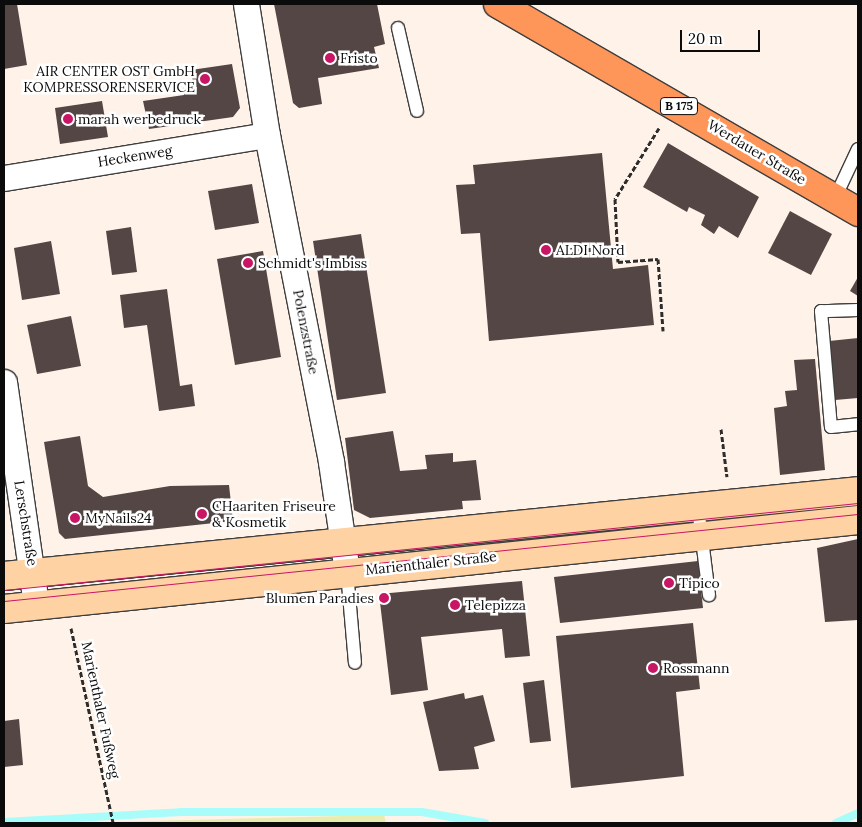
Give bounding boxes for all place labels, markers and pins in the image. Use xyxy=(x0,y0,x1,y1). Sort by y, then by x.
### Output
place label: Fristo xyxy=(340,50,378,66)
marker: Fristo xyxy=(324,52,336,64)
place label: AIR CENTER OST GmbH KOMPRESSORENSERVICE xyxy=(23,63,195,95)
marker: AIR CENTER OST GmbH KOMPRESSORENSERVICE xyxy=(199,73,211,85)
place label: marah werbedruck xyxy=(78,111,201,127)
marker: marah werbedruck xyxy=(62,113,74,125)
place label: ALDI Nord xyxy=(556,242,625,258)
marker: ALDI Nord xyxy=(540,244,552,256)
place label: Schmidt's Imbiss xyxy=(258,255,367,271)
marker: Schmidt's Imbiss xyxy=(242,257,254,269)
place label: CHaariten Friseure & Kosmetik xyxy=(212,498,336,530)
marker: CHaariten Friseure & Kosmetik xyxy=(196,508,208,520)
place label: MyNails24 xyxy=(85,510,152,526)
marker: MyNails24 xyxy=(69,512,81,524)
place label: Tipico xyxy=(679,575,720,591)
marker: Tipico xyxy=(663,577,675,589)
place label: Blumen Paradies xyxy=(266,590,374,606)
marker: Blumen Paradies xyxy=(378,592,390,604)
place label: Telepizza xyxy=(465,597,526,613)
marker: Telepizza xyxy=(449,599,461,611)
place label: Rossmann xyxy=(663,660,730,676)
marker: Rossmann xyxy=(647,662,659,674)

